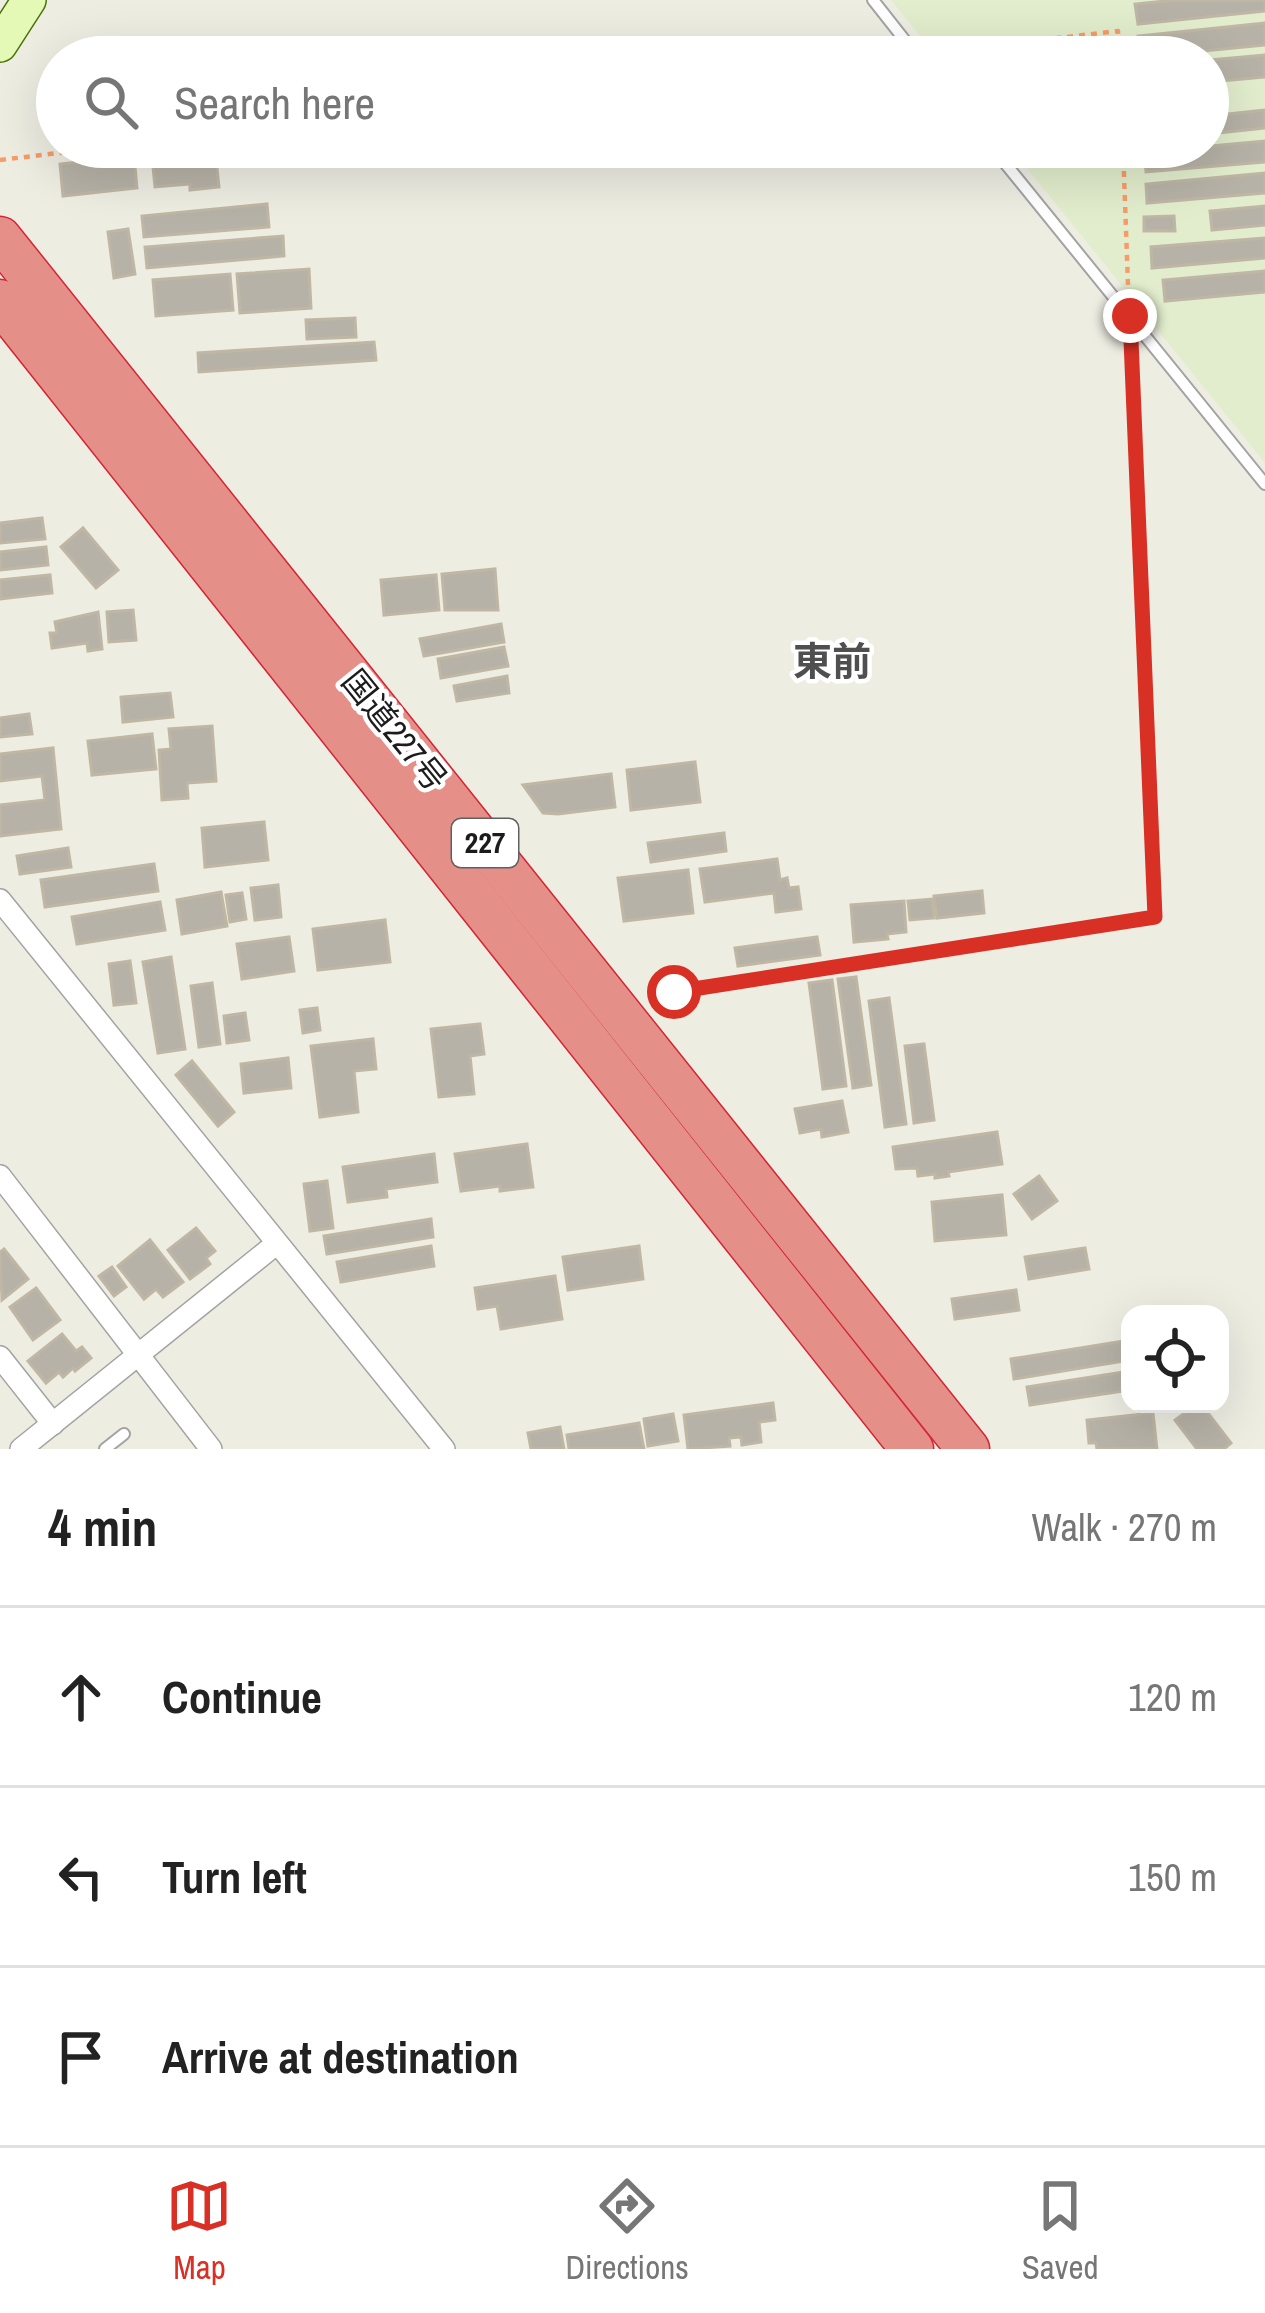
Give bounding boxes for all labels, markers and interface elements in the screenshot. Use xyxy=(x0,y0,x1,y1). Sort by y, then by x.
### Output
search box xyxy=(36,36,1229,168)
icon: search xyxy=(78,69,144,135)
text: Search here xyxy=(174,72,375,133)
route end xyxy=(1103,289,1157,343)
district label: 東前 xyxy=(793,635,871,687)
street label: 国道227号 xyxy=(333,660,457,800)
road number: 227 xyxy=(452,819,518,867)
route start xyxy=(647,965,701,1019)
map controls xyxy=(1121,1305,1229,1413)
button: locate xyxy=(1121,1305,1229,1413)
text: 4 min xyxy=(48,1493,157,1562)
text: Walk · 270 m xyxy=(1032,1501,1217,1553)
icon: ahead xyxy=(48,1664,114,1730)
text: Continue xyxy=(162,1666,322,1727)
text: 120 m xyxy=(1128,1671,1217,1723)
icon: left xyxy=(48,1844,114,1910)
text: Turn left xyxy=(162,1846,307,1907)
text: 150 m xyxy=(1128,1851,1217,1903)
icon: arrive xyxy=(48,2024,114,2090)
text: Arrive at destination xyxy=(162,2026,519,2087)
tab: Map xyxy=(166,2173,232,2289)
tab: Directions xyxy=(565,2173,689,2289)
tab: Saved xyxy=(1022,2173,1098,2289)

